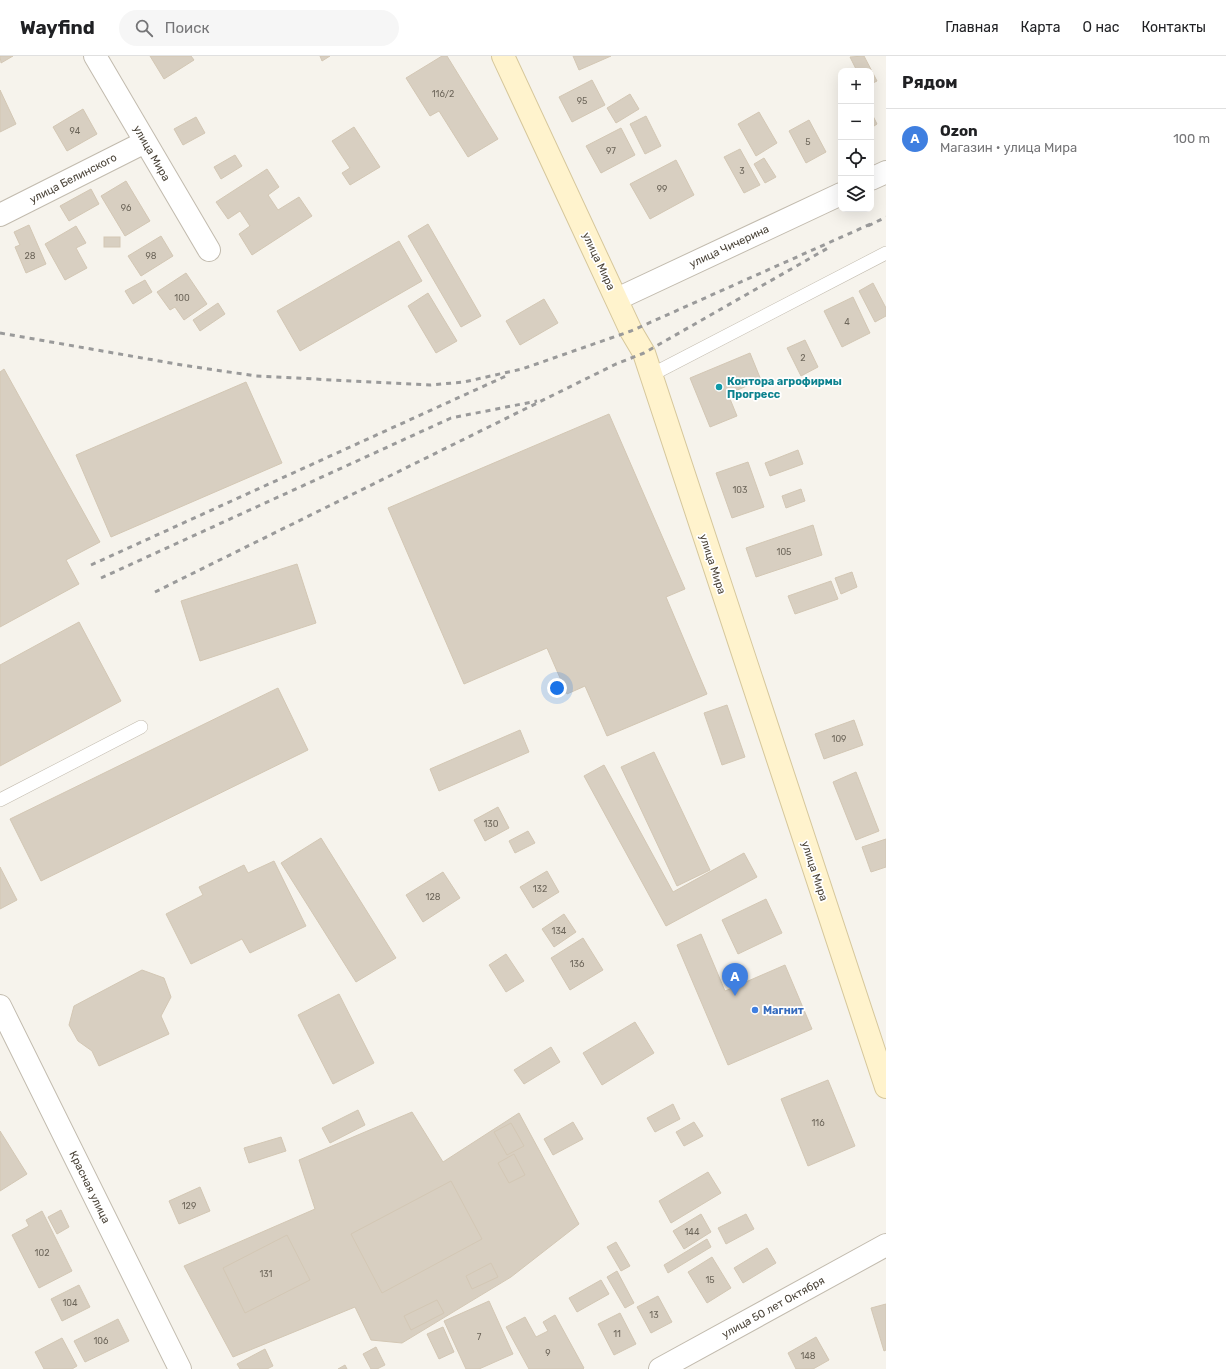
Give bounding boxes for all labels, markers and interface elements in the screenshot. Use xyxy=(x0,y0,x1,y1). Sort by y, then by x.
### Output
search box xyxy=(119,10,399,46)
text: Wayfind xyxy=(20,16,95,39)
icon: search xyxy=(133,17,155,39)
text: Поиск xyxy=(165,19,209,37)
text: Главная xyxy=(945,19,999,36)
text: Карта xyxy=(1021,19,1061,36)
text: О нас xyxy=(1083,19,1119,36)
text: Контакты xyxy=(1141,19,1206,36)
map controls xyxy=(838,68,874,212)
button: + xyxy=(838,68,874,104)
text: Рядом xyxy=(902,72,958,92)
house number: 116/2 xyxy=(432,89,454,99)
house number: 95 xyxy=(577,96,587,106)
button: − xyxy=(838,104,874,140)
text: Ozon xyxy=(940,122,978,140)
street label: улица Мира xyxy=(130,123,173,184)
house number: 94 xyxy=(70,126,81,136)
text: A xyxy=(910,131,920,146)
text: 100 m xyxy=(1173,131,1210,146)
house number: 5 xyxy=(805,137,811,147)
button: locate xyxy=(838,140,874,176)
text: Магазин · улица Мира xyxy=(940,140,1077,155)
house number: 97 xyxy=(606,146,616,156)
street label: улица Белинского xyxy=(27,151,119,206)
house number: 3 xyxy=(739,166,745,176)
button: layers xyxy=(838,176,874,212)
house number: 99 xyxy=(657,184,667,194)
house number: 96 xyxy=(121,203,132,213)
street label: улица Чичерина xyxy=(687,222,771,271)
street label: улица Мира xyxy=(579,230,618,292)
house number: 28 xyxy=(24,251,36,261)
house number: 98 xyxy=(145,251,157,261)
house number: 100 xyxy=(174,293,190,303)
house number: 4 xyxy=(844,317,850,327)
house number: 2 xyxy=(800,353,806,363)
place label: Контора агрофирмы Прогресс xyxy=(727,375,842,401)
marker: Контора агрофирмы Прогресс xyxy=(714,382,724,392)
house number: 103 xyxy=(733,485,747,495)
street label: улица Мира xyxy=(697,532,728,596)
house number: 105 xyxy=(777,547,791,557)
your location xyxy=(547,678,567,698)
house number: 109 xyxy=(832,734,846,744)
house number: 130 xyxy=(484,819,499,829)
street label: улица Мира xyxy=(799,839,830,903)
house number: 132 xyxy=(533,884,547,894)
house number: 128 xyxy=(426,892,441,902)
house number: 134 xyxy=(552,926,567,936)
house number: 136 xyxy=(570,959,585,969)
pin: A xyxy=(722,963,748,996)
place label: Магнит xyxy=(763,1004,804,1017)
marker: Магнит xyxy=(750,1005,760,1015)
house number: 116 xyxy=(811,1118,825,1128)
street label: Красная улица xyxy=(66,1149,113,1226)
house number: 129 xyxy=(182,1201,196,1211)
house number: 144 xyxy=(684,1227,700,1237)
house number: 102 xyxy=(35,1248,49,1258)
house number: 131 xyxy=(260,1269,273,1279)
street label: улица 50 лет Октября xyxy=(720,1274,827,1341)
house number: 15 xyxy=(705,1275,715,1285)
house number: 104 xyxy=(62,1298,78,1308)
house number: 13 xyxy=(649,1310,659,1320)
house number: 11 xyxy=(613,1329,621,1339)
house number: 7 xyxy=(477,1332,482,1342)
house number: 106 xyxy=(94,1336,109,1346)
house number: 9 xyxy=(545,1348,551,1358)
house number: 148 xyxy=(800,1351,816,1361)

